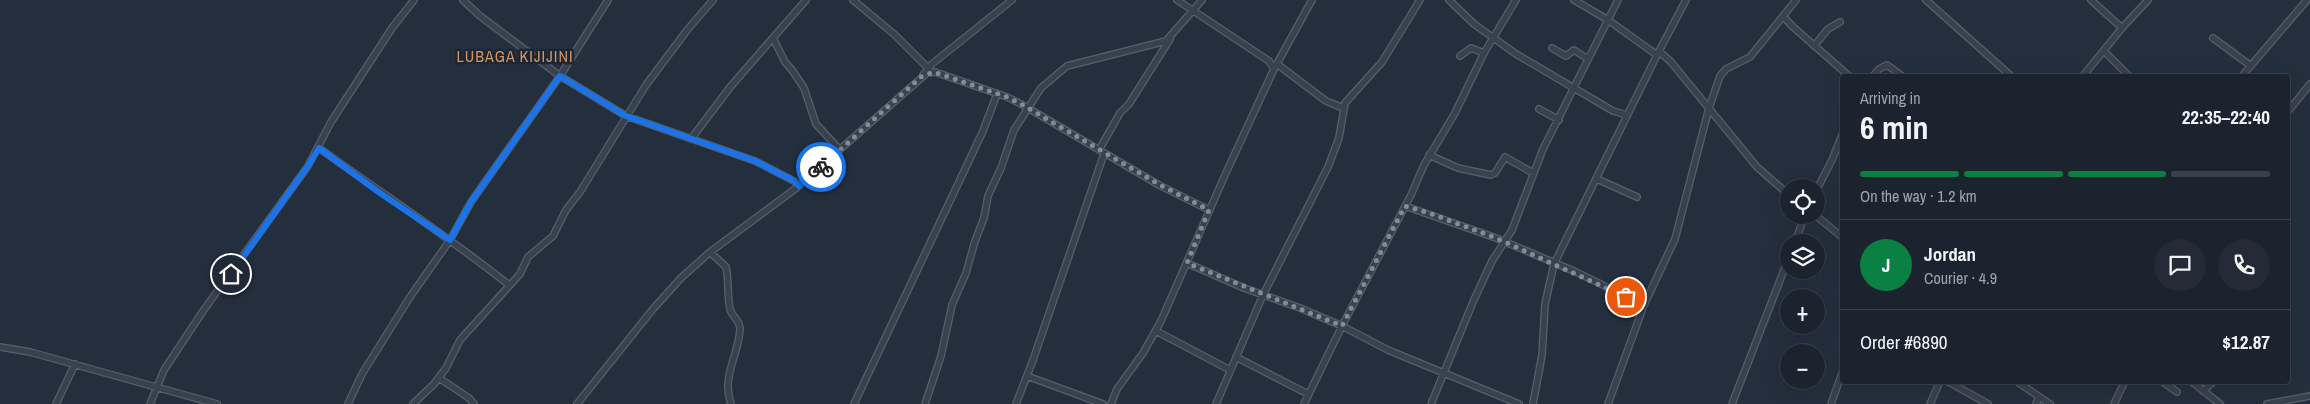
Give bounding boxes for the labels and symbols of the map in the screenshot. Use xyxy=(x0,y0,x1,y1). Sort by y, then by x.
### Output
district label: LUBAGA KIJIJINI xyxy=(456,45,574,67)
courier xyxy=(796,142,846,192)
pin xyxy=(210,253,252,295)
pin xyxy=(1605,276,1647,318)

